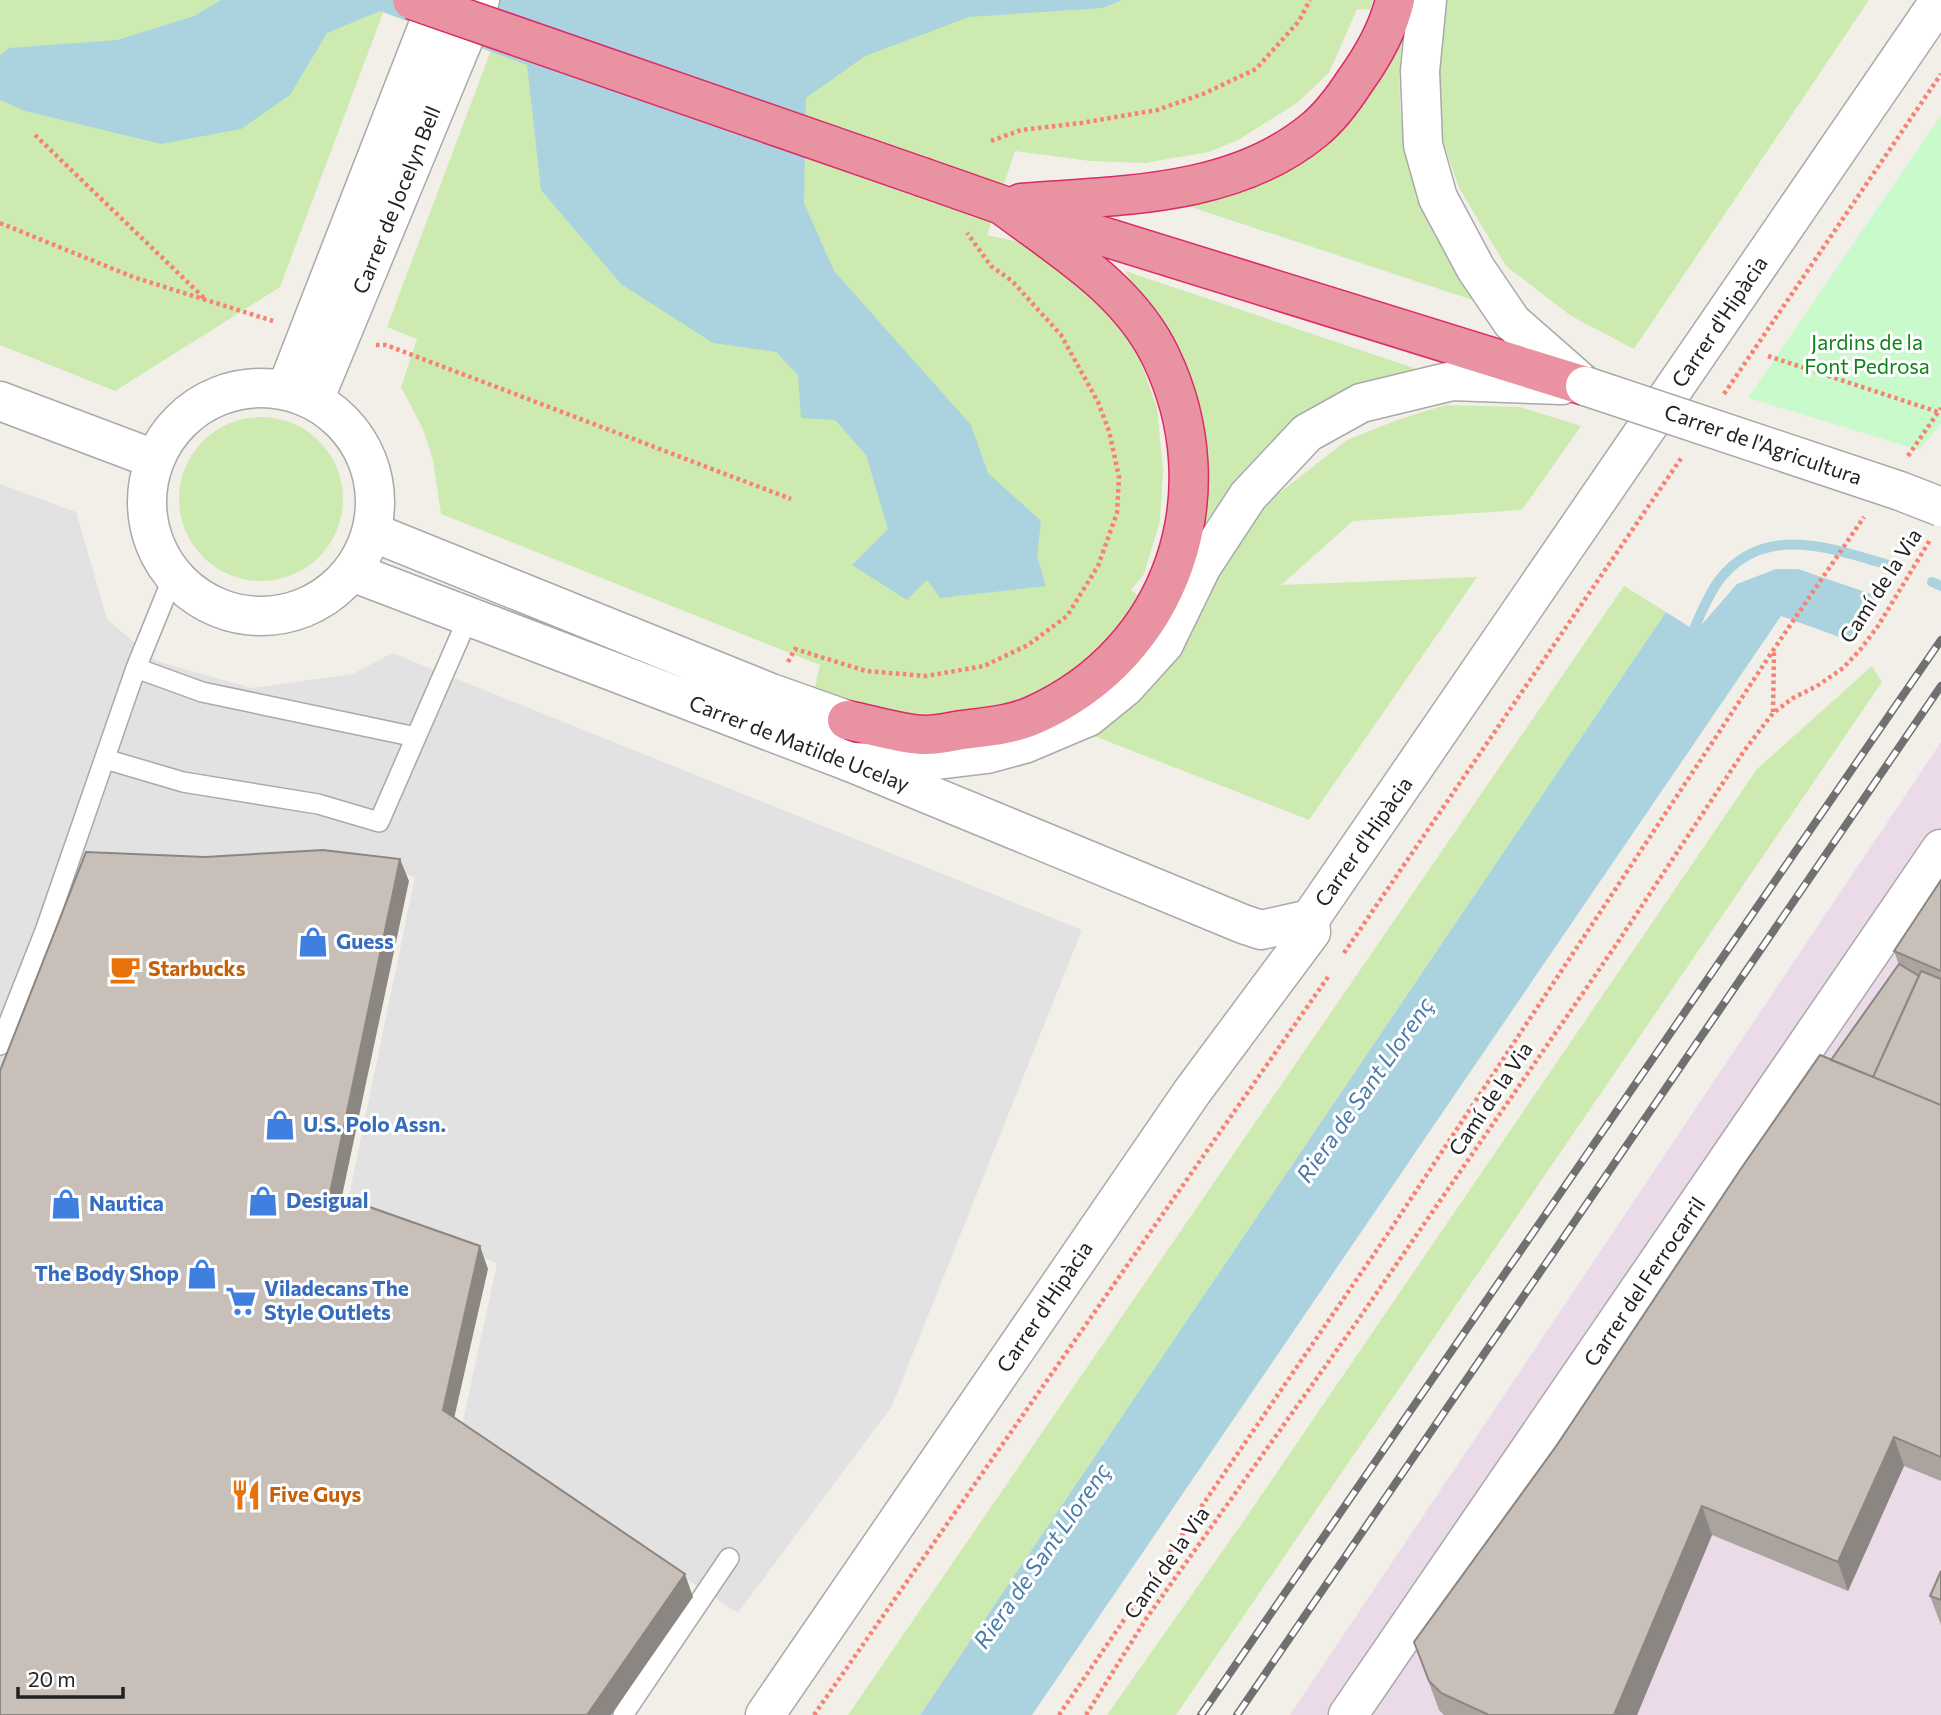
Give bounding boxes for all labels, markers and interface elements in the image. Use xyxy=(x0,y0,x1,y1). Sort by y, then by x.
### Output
street label: Carrer de Jocelyn Bell xyxy=(347,102,445,297)
street label: Carrer d'Hipàcia xyxy=(1666,251,1772,392)
park label: Jardins de la Font Pedrosa xyxy=(1804,329,1930,378)
street label: Carrer de l'Agricultura xyxy=(1662,398,1865,489)
street label: Camí de la Via xyxy=(1833,523,1926,647)
street label: Carrer de Matilde Ucelay xyxy=(686,689,913,796)
street label: Carrer d'Hipàcia xyxy=(1309,771,1417,911)
shop icon: Guess xyxy=(296,925,330,959)
place label: Guess xyxy=(336,928,394,953)
cafe icon: Starbucks xyxy=(108,952,142,986)
place label: Starbucks xyxy=(148,955,246,980)
water label: Riera de Sant Llorenç xyxy=(1290,991,1439,1187)
street label: Camí de la Via xyxy=(1443,1037,1537,1160)
shop icon: U.S. Polo Assn. xyxy=(263,1108,297,1142)
place label: U.S. Polo Assn. xyxy=(303,1111,446,1136)
shop icon: Desigual xyxy=(246,1184,280,1218)
shop icon: Nautica xyxy=(49,1187,83,1221)
place label: Desigual xyxy=(286,1187,368,1212)
place label: Nautica xyxy=(89,1190,164,1215)
street label: Carrer del Ferrocarril xyxy=(1578,1192,1710,1370)
street label: Carrer d'Hipàcia xyxy=(991,1236,1097,1377)
shop icon: The Body Shop xyxy=(185,1257,219,1291)
place label: The Body Shop xyxy=(34,1260,179,1285)
place label: Viladecans The Style Outlets xyxy=(264,1275,409,1324)
supermarket icon: Viladecans The Style Outlets xyxy=(224,1284,258,1318)
water label: Riera de Sant Llorenç xyxy=(967,1457,1116,1653)
restaurant icon: Five Guys xyxy=(229,1478,263,1512)
place label: Five Guys xyxy=(269,1481,362,1506)
street label: Camí de la Via xyxy=(1118,1501,1214,1623)
scale bar xyxy=(18,1656,122,1700)
text: 20 m xyxy=(28,1666,76,1691)

